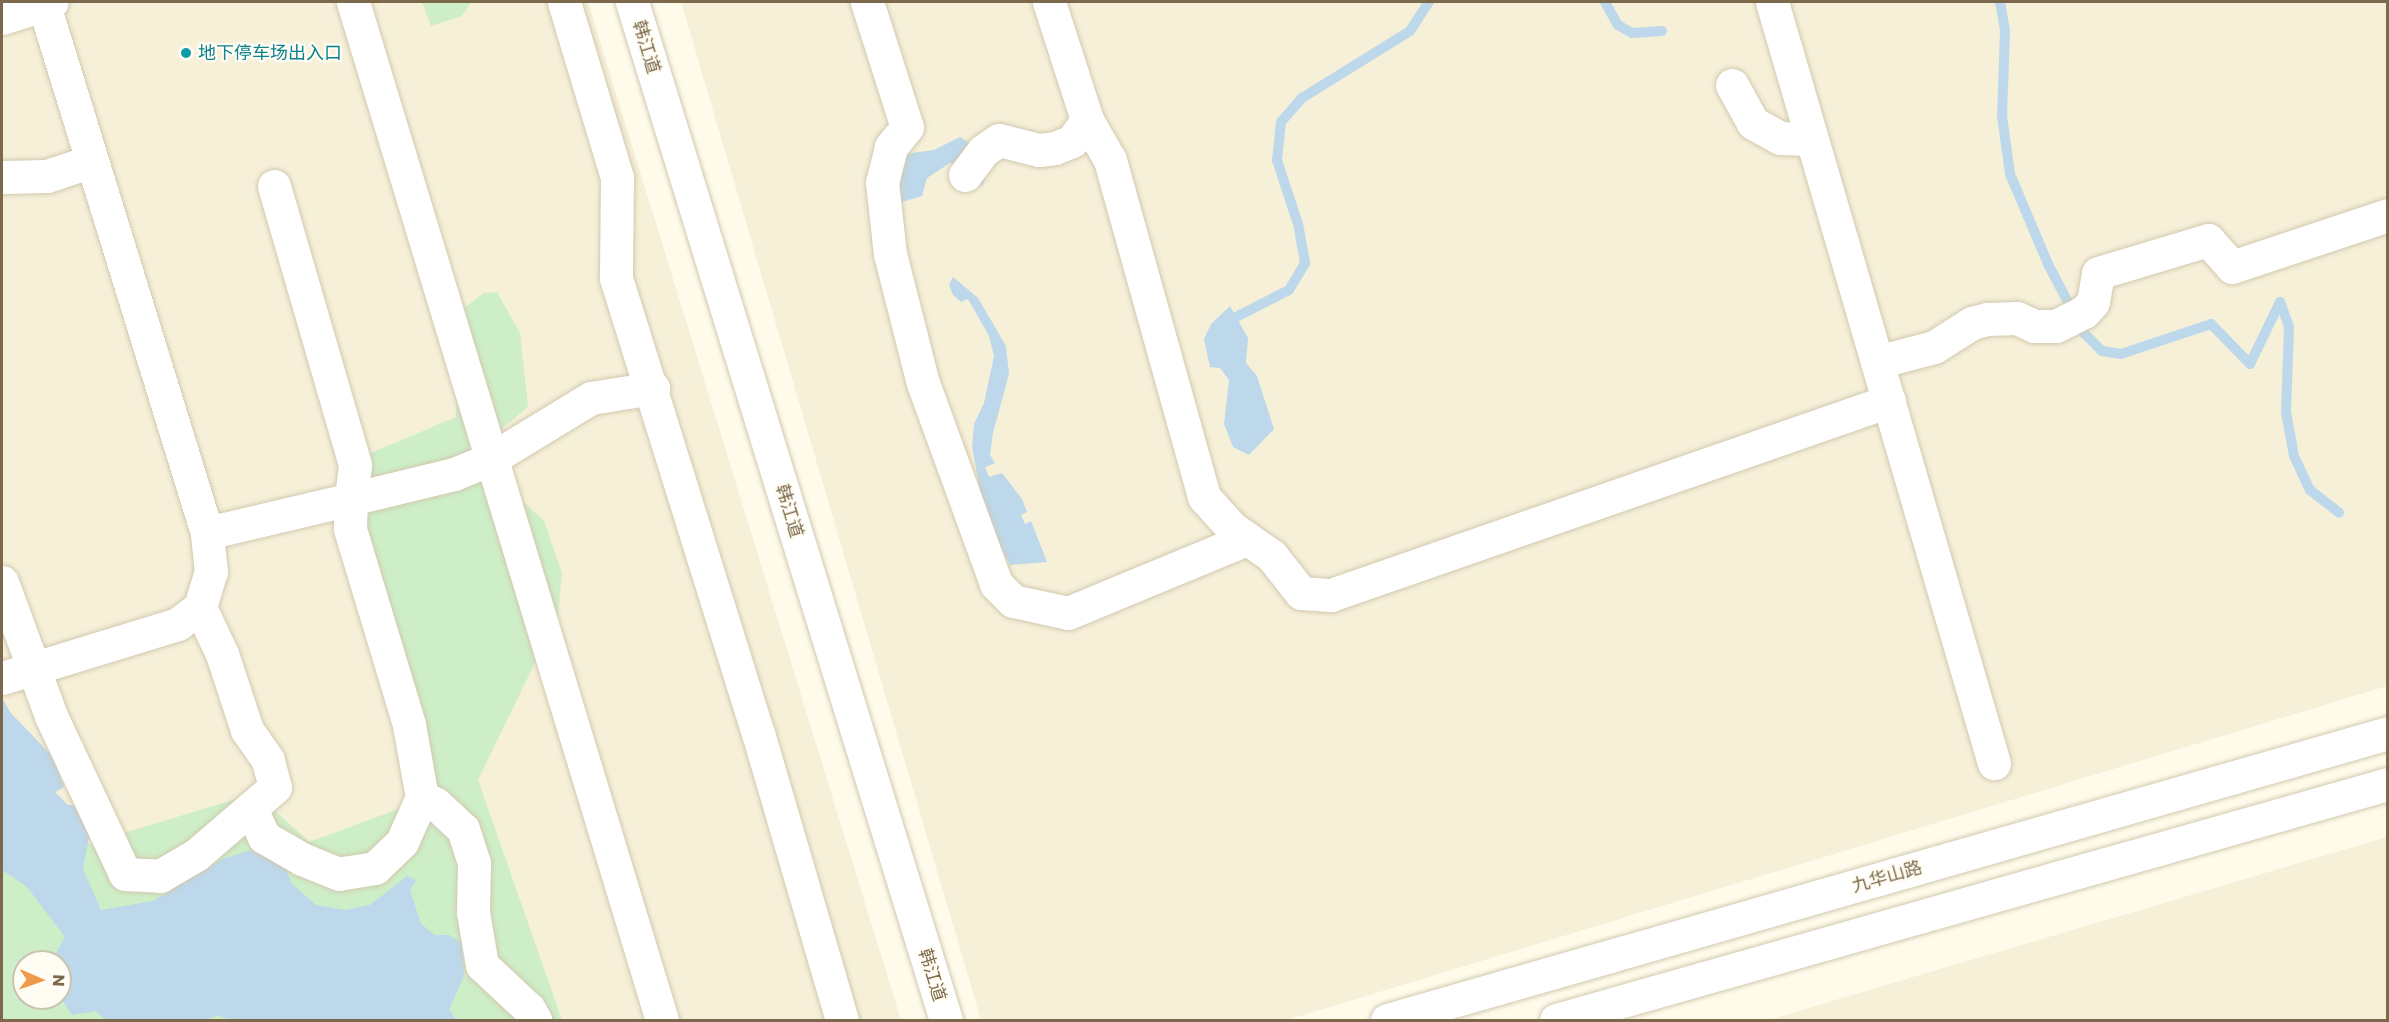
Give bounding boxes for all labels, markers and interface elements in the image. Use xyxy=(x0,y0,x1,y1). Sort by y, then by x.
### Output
street label: 韩江道 xyxy=(628,18,664,76)
place label: 地下停车场出入口 xyxy=(198,42,342,64)
marker: 地下停车场出入口 xyxy=(179,46,193,60)
street label: 韩江道 xyxy=(771,482,807,540)
street label: 九华山路 xyxy=(1849,857,1925,897)
street label: 韩江道 xyxy=(914,946,950,1004)
north arrow xyxy=(12,950,72,1010)
text: N xyxy=(47,974,70,987)

